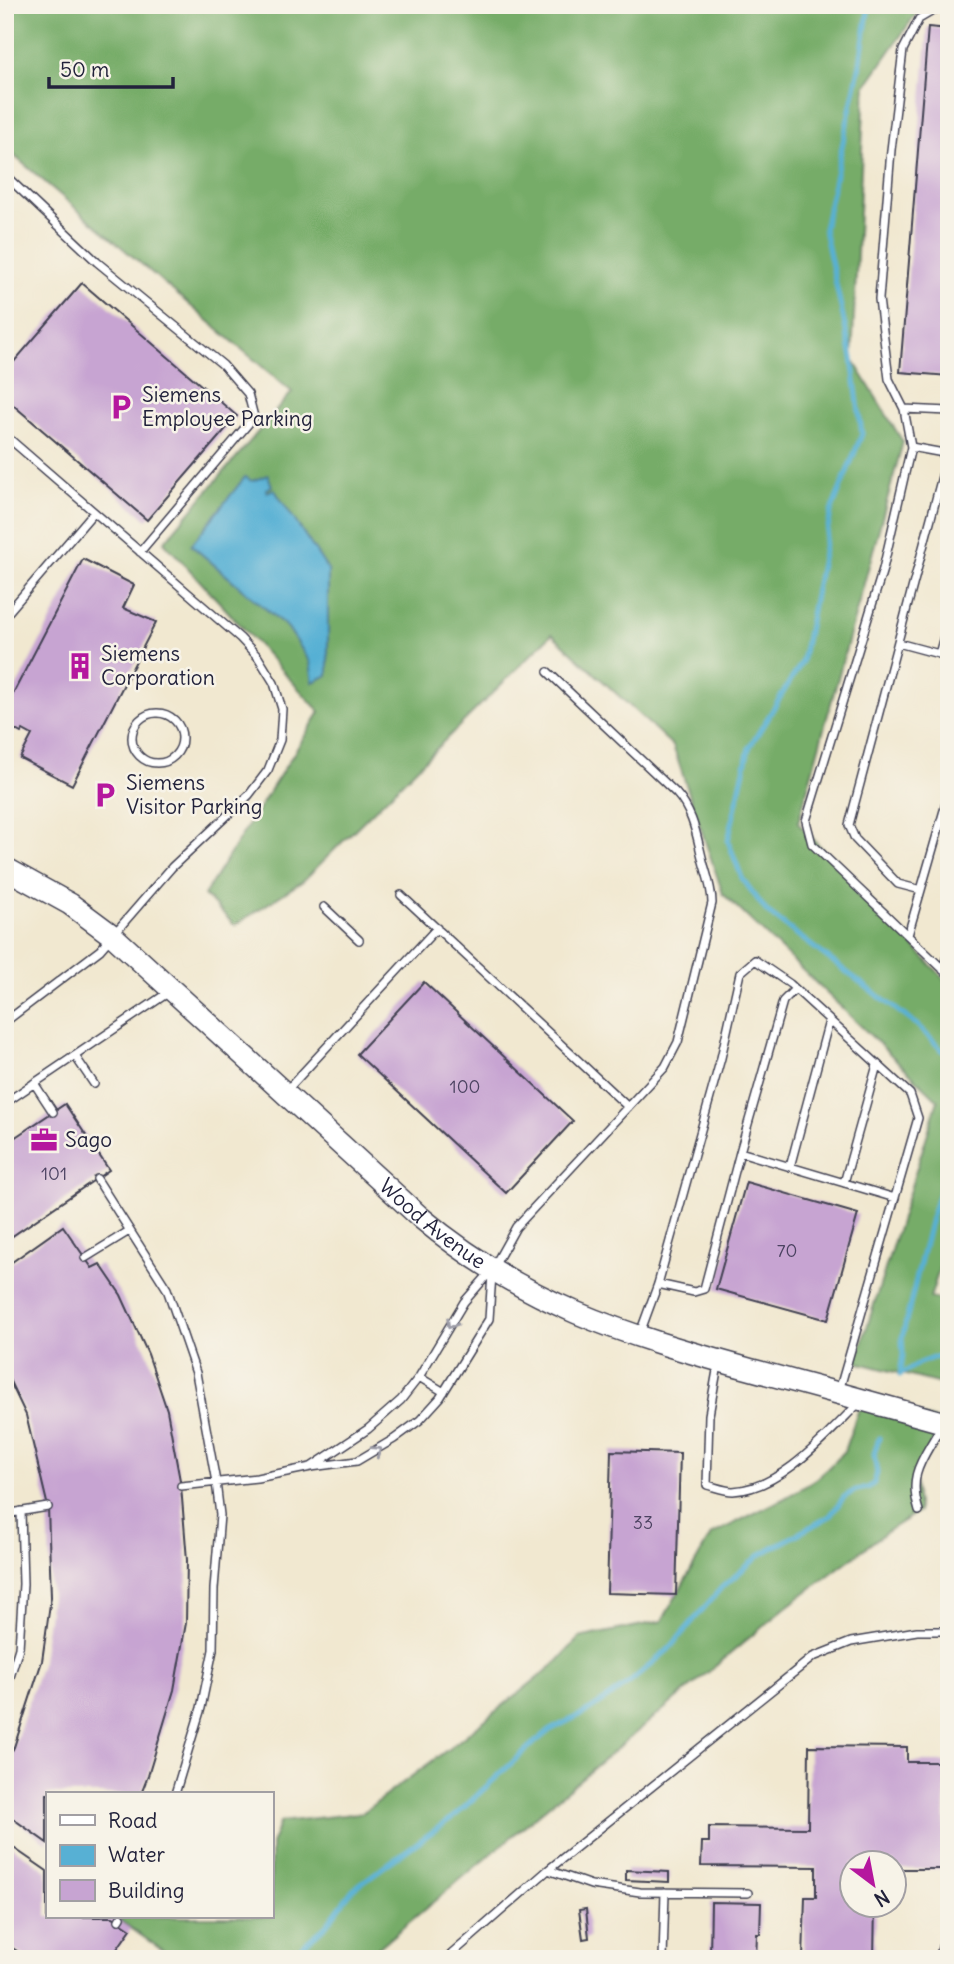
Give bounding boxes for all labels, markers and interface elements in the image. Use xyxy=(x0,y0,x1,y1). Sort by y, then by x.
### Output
scale bar xyxy=(49,46,173,90)
text: 50 m xyxy=(60,56,109,83)
place label: Siemens Employee Parking xyxy=(142,381,313,432)
parking icon: Siemens Employee Parking xyxy=(106,392,136,422)
place label: Siemens Corporation xyxy=(101,640,215,691)
building icon: Siemens Corporation xyxy=(65,651,95,681)
place label: Siemens Visitor Parking xyxy=(126,769,263,820)
parking icon: Siemens Visitor Parking xyxy=(90,780,120,810)
house number: 100 xyxy=(450,1075,480,1098)
office icon: Sago xyxy=(29,1125,59,1155)
place label: Sago xyxy=(65,1126,112,1153)
house number: 101 xyxy=(41,1162,67,1185)
street label: Wood Avenue xyxy=(374,1172,491,1275)
house number: 70 xyxy=(777,1239,797,1262)
one-way arrow xyxy=(446,1316,459,1329)
one-way arrow xyxy=(369,1446,382,1459)
house number: 33 xyxy=(633,1511,653,1534)
legend xyxy=(46,1792,273,1918)
text: Road xyxy=(108,1807,157,1834)
text: Water xyxy=(108,1841,166,1868)
north arrow xyxy=(838,1848,908,1918)
text: Building xyxy=(108,1877,184,1904)
text: N xyxy=(870,1885,894,1912)

